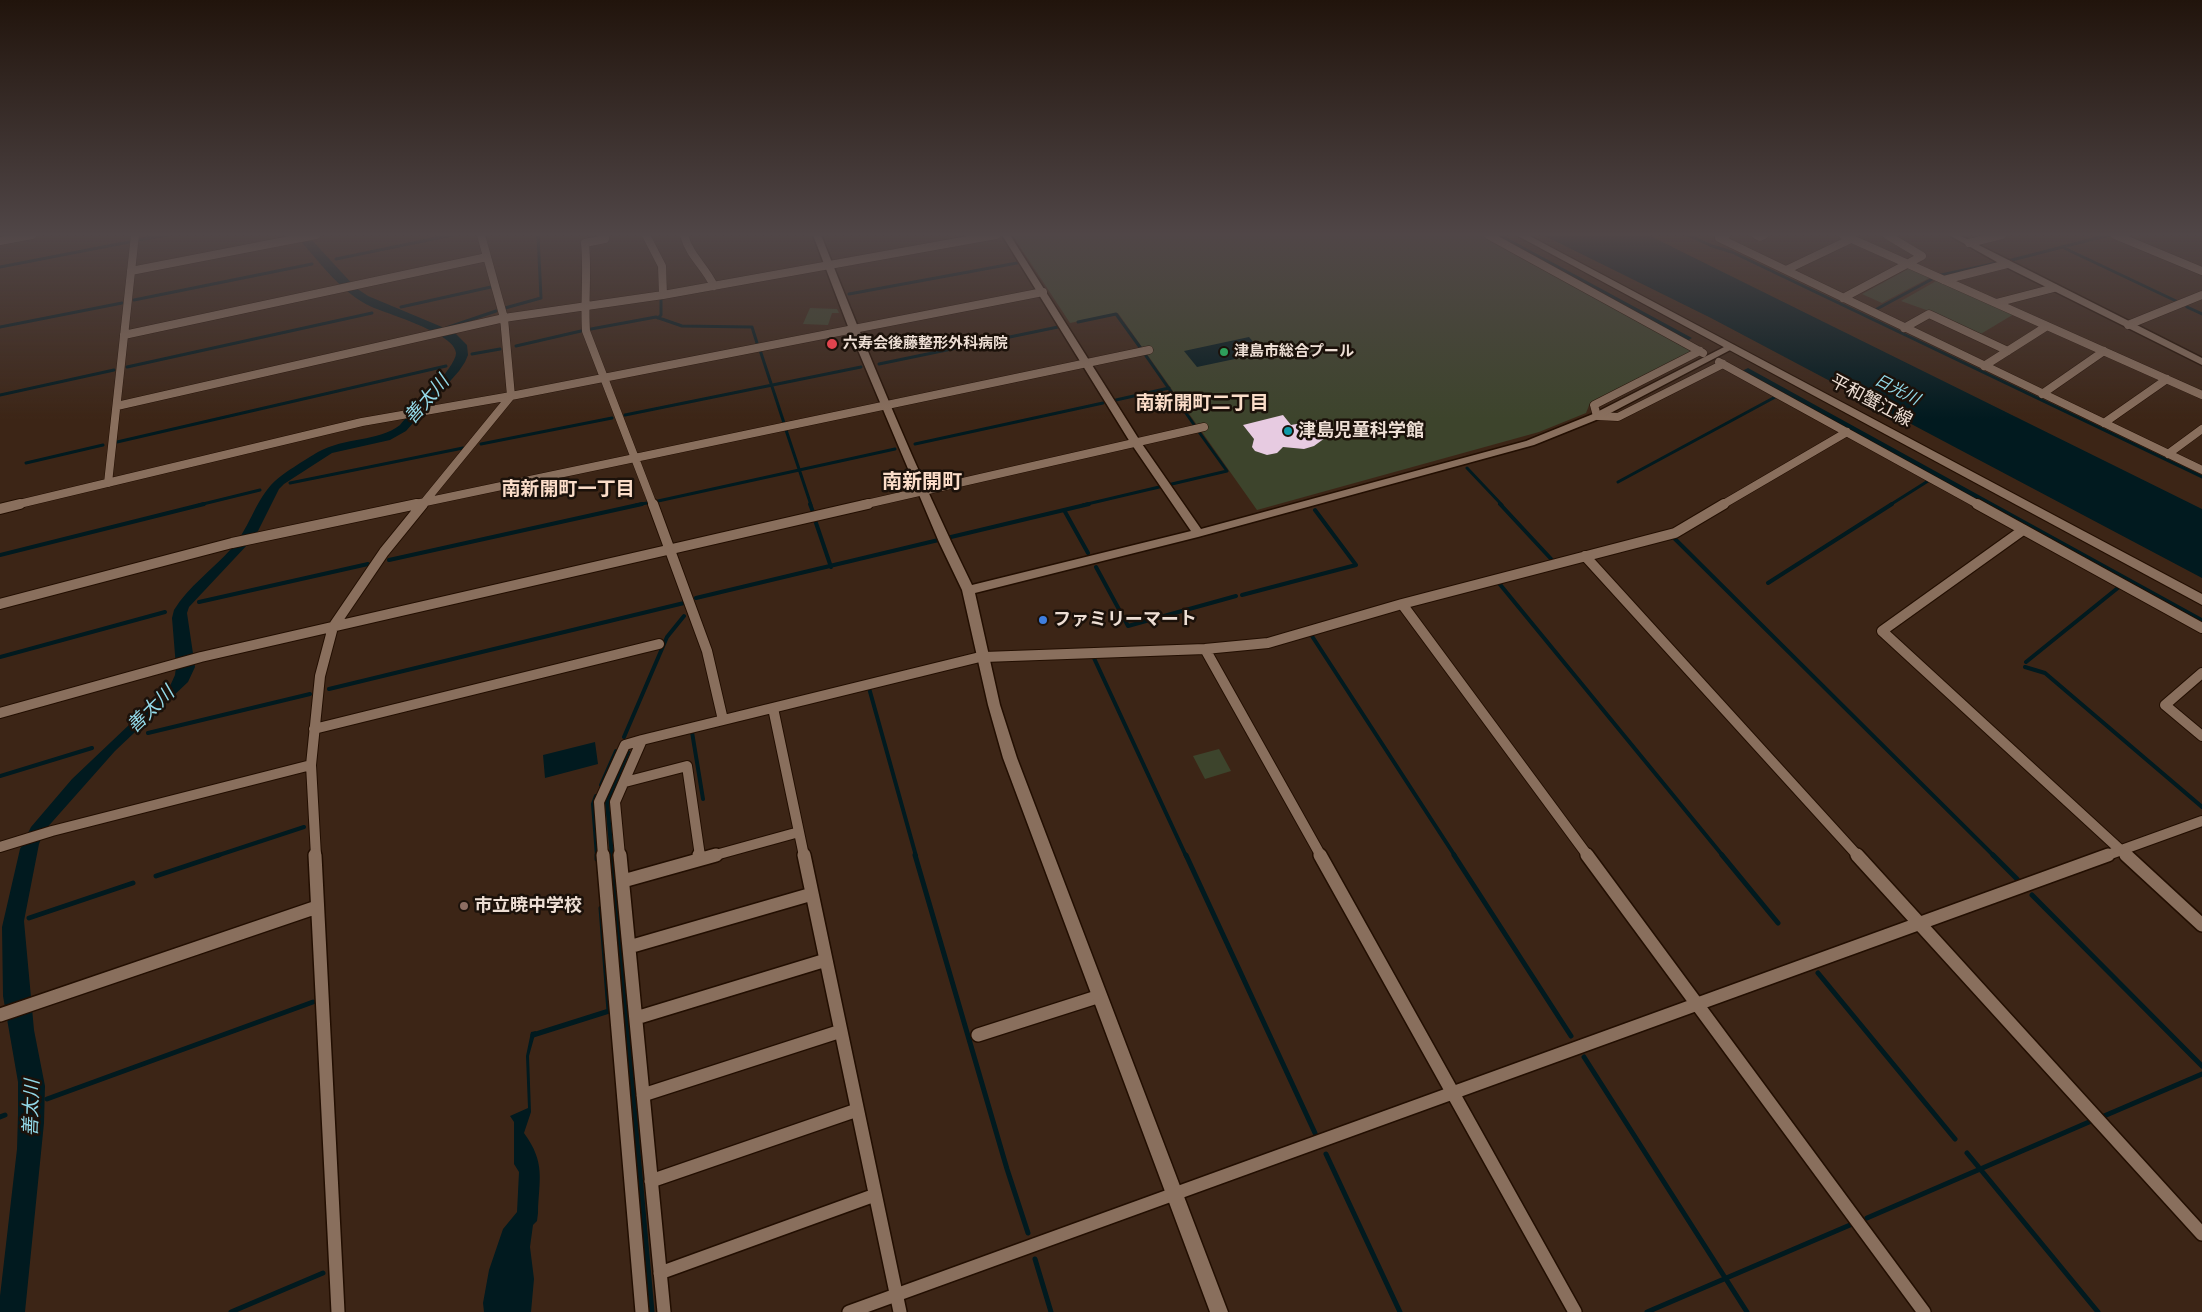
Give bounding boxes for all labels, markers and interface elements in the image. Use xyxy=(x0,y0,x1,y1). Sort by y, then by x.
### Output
place label: 六寿会後藤整形外科病院 xyxy=(843,335,1008,353)
marker: 六寿会後藤整形外科病院 xyxy=(825,337,839,351)
place label: 津島市総合プール xyxy=(1234,343,1354,361)
marker: 津島市総合プール xyxy=(1218,346,1230,358)
street label: 平和蟹江線 xyxy=(1826,370,1916,432)
water label: 善太川 xyxy=(400,371,454,429)
water label: 日光川 xyxy=(1871,371,1923,409)
district label: 南新開町二丁目 xyxy=(1136,393,1268,415)
place label: 津島児童科学館 xyxy=(1298,420,1424,442)
marker: 津島児童科学館 xyxy=(1282,425,1294,437)
district label: 南新開町 xyxy=(882,470,962,494)
district label: 南新開町一丁目 xyxy=(502,479,634,501)
place label: ファミリーマート xyxy=(1053,609,1197,631)
marker: ファミリーマート xyxy=(1037,614,1049,626)
water label: 善太川 xyxy=(123,682,179,738)
place label: 市立暁中学校 xyxy=(474,895,582,917)
marker: 市立暁中学校 xyxy=(458,900,470,912)
water label: 善太川 xyxy=(20,1079,44,1137)

